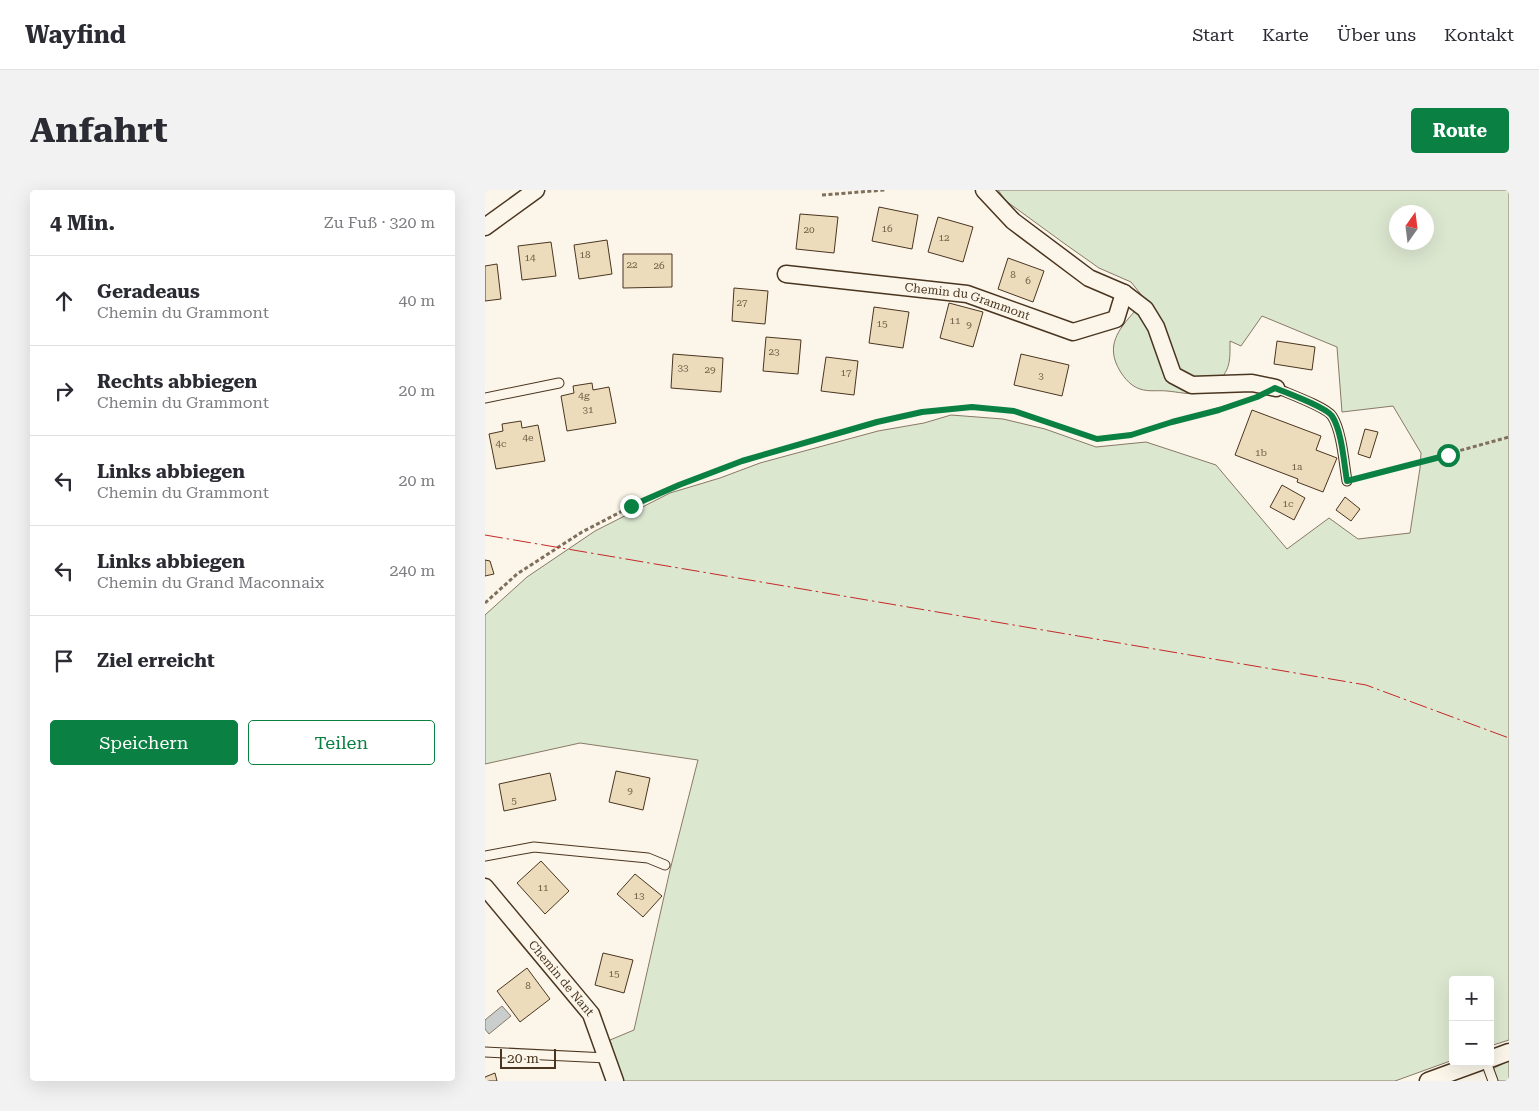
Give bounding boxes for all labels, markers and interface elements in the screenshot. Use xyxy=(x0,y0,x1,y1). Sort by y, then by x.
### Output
text: Wayfind xyxy=(25,21,126,49)
text: Start xyxy=(1192,24,1234,45)
text: Karte xyxy=(1262,24,1309,45)
text: Über uns xyxy=(1337,24,1416,45)
text: Kontakt xyxy=(1444,24,1514,45)
button: Route xyxy=(1411,108,1509,153)
text: Anfahrt xyxy=(30,110,168,151)
north arrow xyxy=(1389,205,1434,250)
text: 4 Min. xyxy=(50,211,115,235)
text: Zu Fuß · 320 m xyxy=(324,213,435,232)
house number: 16 xyxy=(881,223,893,234)
house number: 20 xyxy=(803,224,815,235)
house number: 12 xyxy=(938,232,950,243)
house number: 18 xyxy=(579,249,591,260)
house number: 14 xyxy=(524,252,536,263)
house number: 22 xyxy=(626,259,638,270)
house number: 26 xyxy=(653,260,665,271)
house number: 8 xyxy=(1010,269,1016,280)
house number: 6 xyxy=(1025,275,1031,286)
text: Geradeaus xyxy=(97,280,200,303)
street label: Chemin du Grammont xyxy=(904,280,1032,323)
icon: ahead xyxy=(50,287,78,315)
text: 40 m xyxy=(398,291,435,310)
house number: 27 xyxy=(736,297,748,308)
text: Chemin du Grammont xyxy=(97,303,269,322)
house number: 11 xyxy=(949,315,961,326)
house number: 15 xyxy=(876,318,888,329)
house number: 9 xyxy=(966,319,972,330)
house number: 23 xyxy=(768,346,780,357)
house number: 33 xyxy=(677,362,689,373)
house number: 29 xyxy=(704,364,716,375)
house number: 17 xyxy=(840,367,852,378)
text: Rechts abbiegen xyxy=(97,370,257,393)
house number: 3 xyxy=(1038,370,1044,381)
icon: right xyxy=(50,377,78,405)
text: 20 m xyxy=(398,381,435,400)
house number: 4g xyxy=(578,390,590,401)
text: Chemin du Grammont xyxy=(97,393,269,412)
house number: 31 xyxy=(582,404,594,415)
house number: 4e xyxy=(522,432,534,443)
house number: 4c xyxy=(495,438,507,449)
route start xyxy=(1437,444,1460,467)
house number: 1b xyxy=(1255,447,1267,458)
text: Links abbiegen xyxy=(97,460,245,483)
house number: 1a xyxy=(1291,461,1303,472)
icon: left xyxy=(50,467,78,495)
text: 20 m xyxy=(398,471,435,490)
text: Chemin du Grammont xyxy=(97,483,269,502)
route end xyxy=(620,495,643,518)
house number: 1c xyxy=(1282,498,1294,509)
text: Links abbiegen xyxy=(97,550,245,573)
icon: left xyxy=(50,557,78,585)
text: 240 m xyxy=(389,561,435,580)
text: Chemin du Grand Maconnaix xyxy=(97,573,324,592)
icon: arrive xyxy=(50,647,78,675)
text: Ziel erreicht xyxy=(97,649,215,672)
button: Speichern xyxy=(50,720,238,765)
button: Teilen xyxy=(248,720,435,765)
house number: 9 xyxy=(627,785,633,796)
house number: 5 xyxy=(511,795,517,806)
house number: 11 xyxy=(537,882,549,893)
house number: 13 xyxy=(633,890,645,901)
street label: Chemin de Nant xyxy=(526,938,597,1019)
house number: 15 xyxy=(608,968,620,979)
map controls xyxy=(1449,976,1494,1066)
button: + xyxy=(1449,976,1494,1021)
house number: 8 xyxy=(525,980,531,991)
button: − xyxy=(1449,1021,1494,1066)
scale bar xyxy=(500,1046,556,1069)
text: 20 m xyxy=(507,1050,539,1066)

